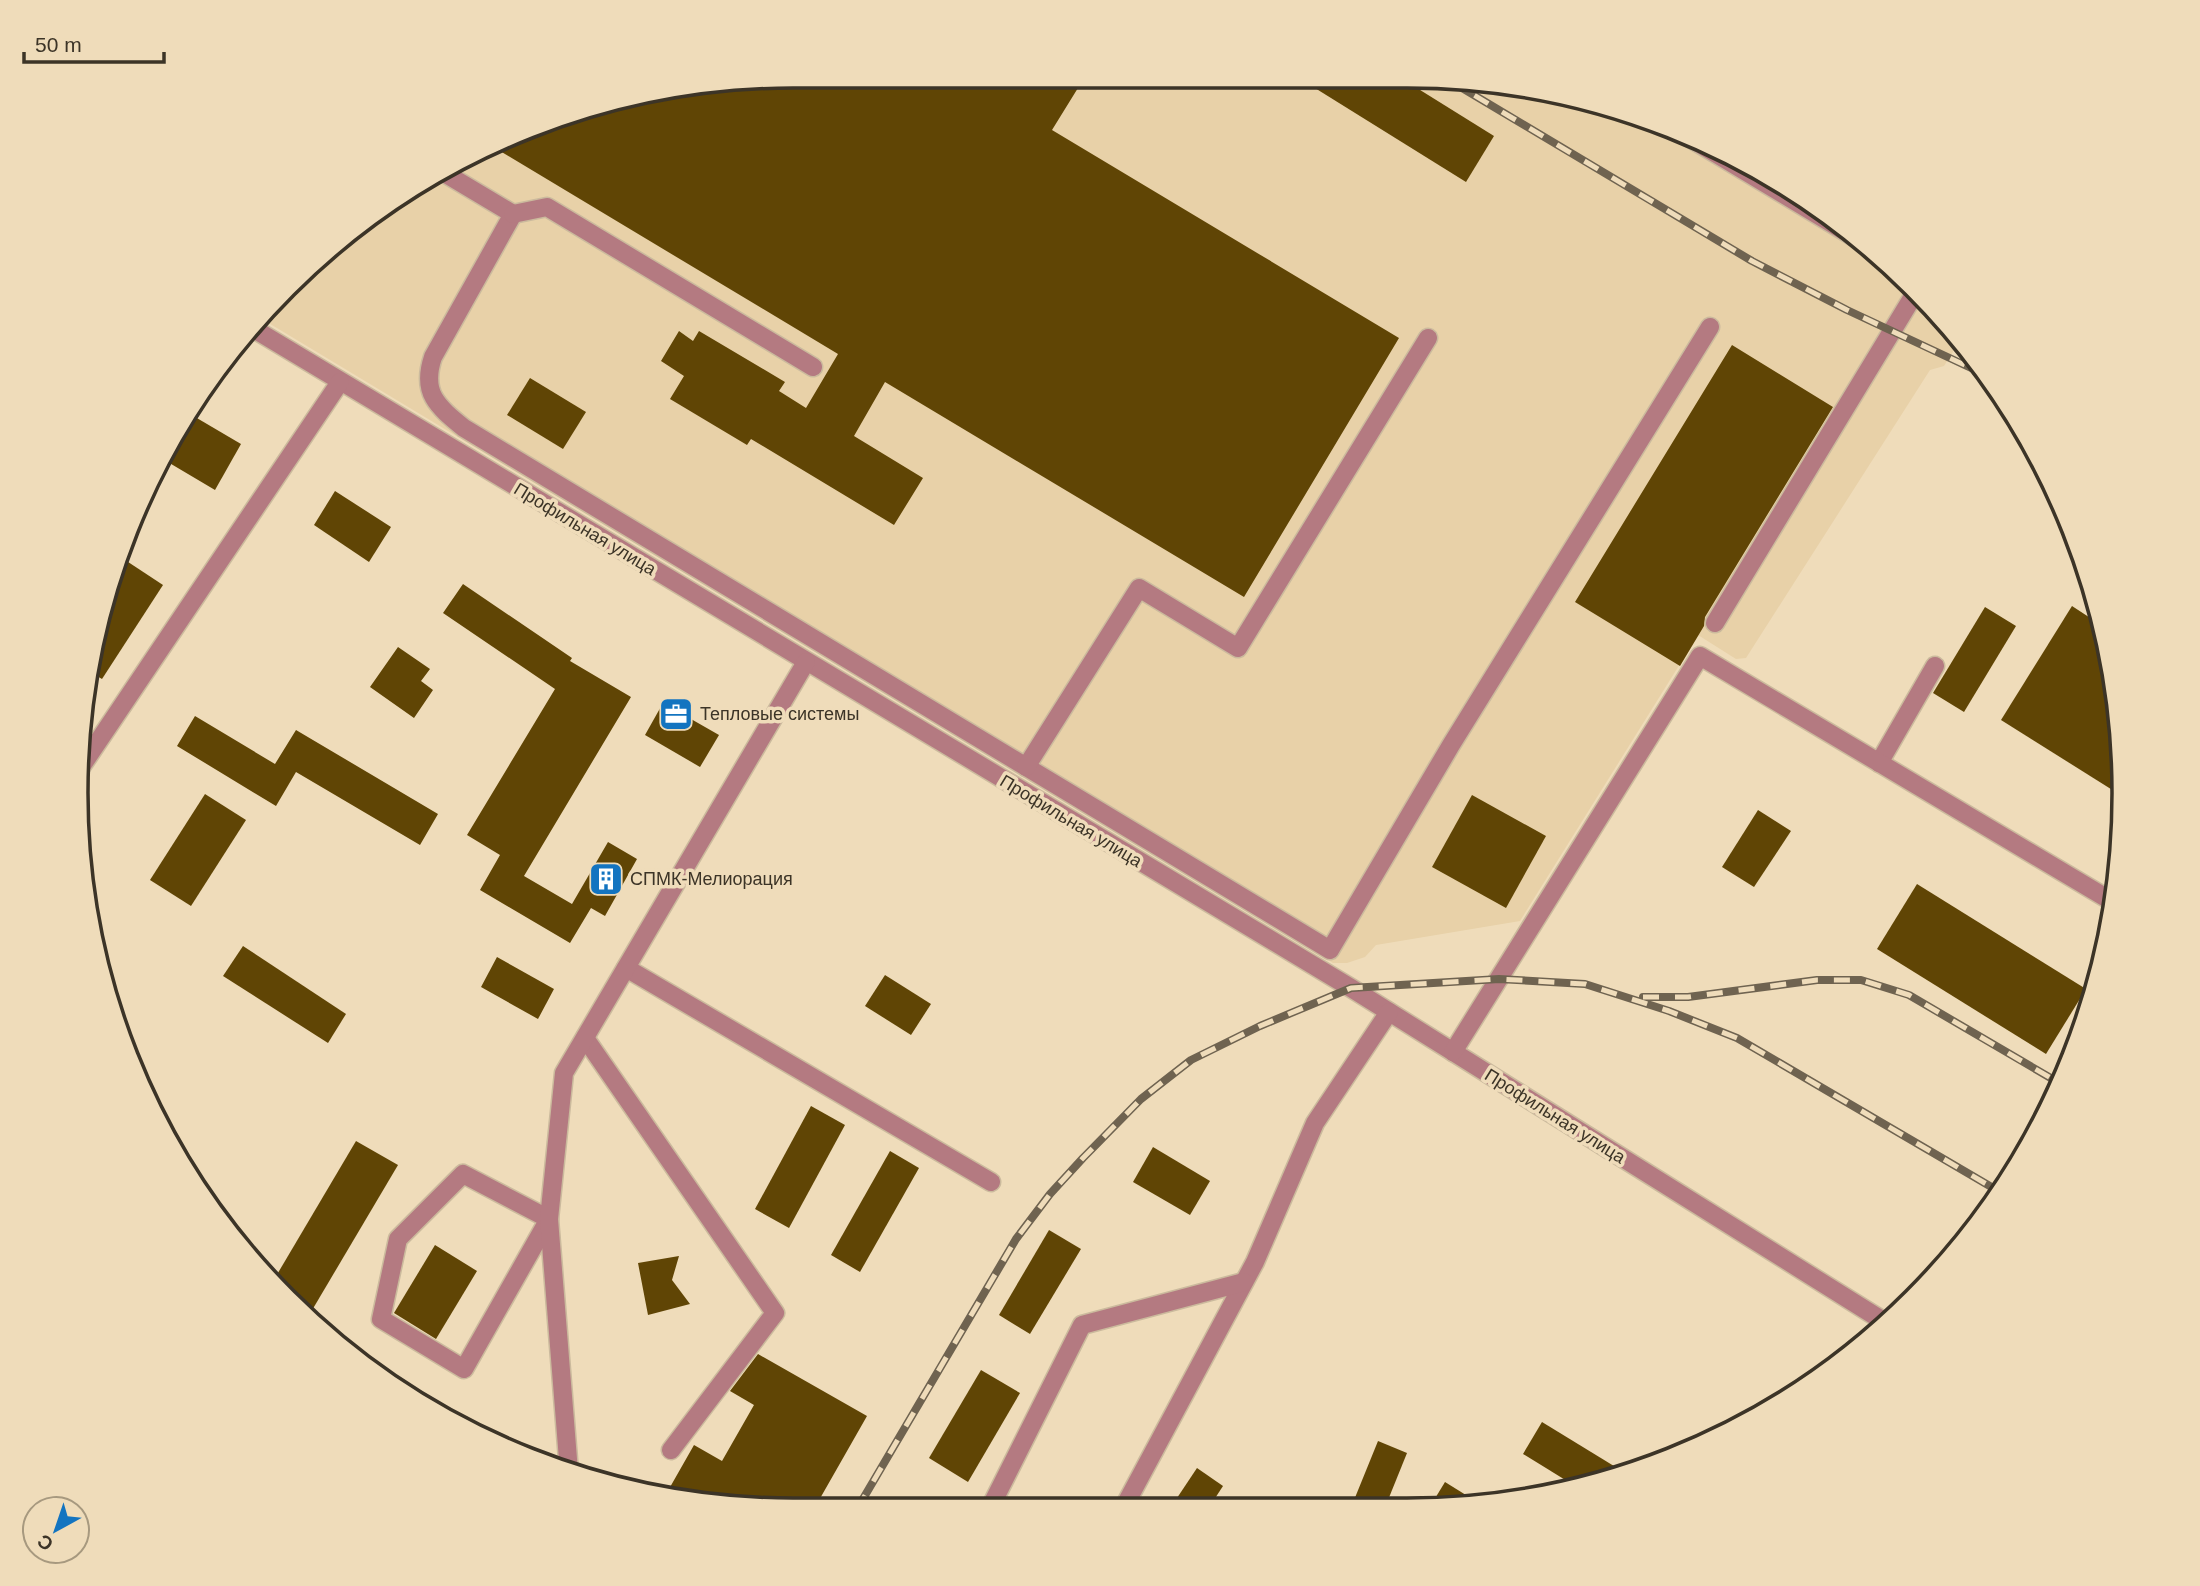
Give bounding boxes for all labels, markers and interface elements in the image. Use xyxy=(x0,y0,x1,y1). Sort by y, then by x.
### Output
scale bar xyxy=(24,21,164,65)
text: 50 m xyxy=(35,33,82,56)
street label: Профильная улица xyxy=(510,479,660,580)
office icon: Тепловые системы xyxy=(657,695,695,733)
place label: Тепловые системы xyxy=(700,704,859,724)
street label: Профильная улица xyxy=(996,771,1146,872)
building icon: СПМК-Мелиорация xyxy=(587,860,625,898)
place label: СПМК-Мелиорация xyxy=(630,869,793,889)
street label: Профильная улица xyxy=(1481,1065,1630,1168)
north arrow xyxy=(21,1495,91,1565)
text: С xyxy=(33,1530,57,1555)

